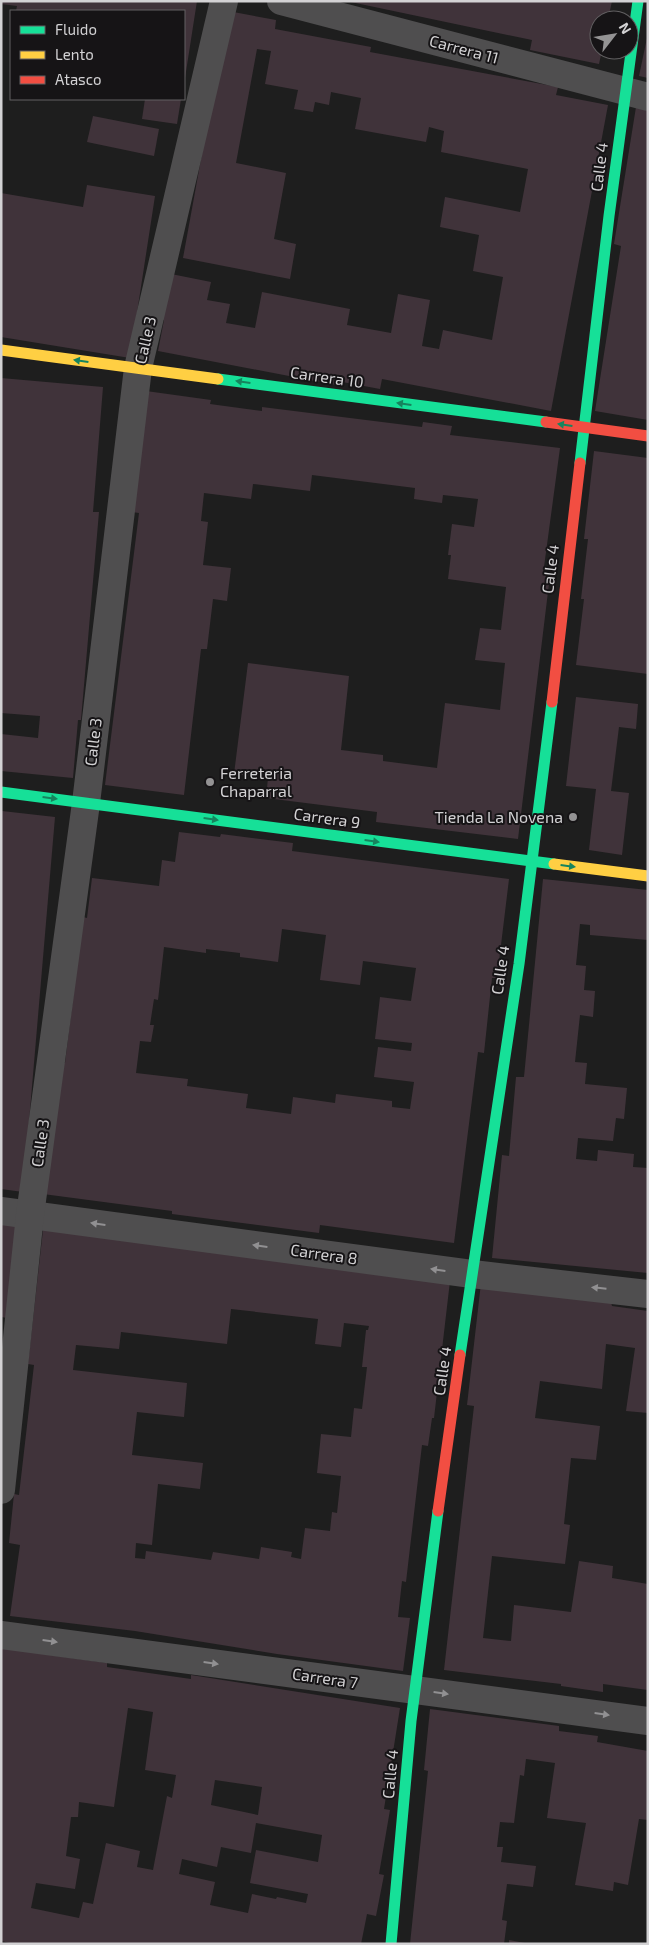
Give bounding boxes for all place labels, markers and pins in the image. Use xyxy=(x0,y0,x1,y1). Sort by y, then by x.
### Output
place label: Ferreteria Chaparral xyxy=(220,763,292,800)
marker: Ferreteria Chaparral xyxy=(204,776,216,788)
place label: Tienda La Novena xyxy=(434,807,563,826)
marker: Tienda La Novena xyxy=(567,811,579,823)

